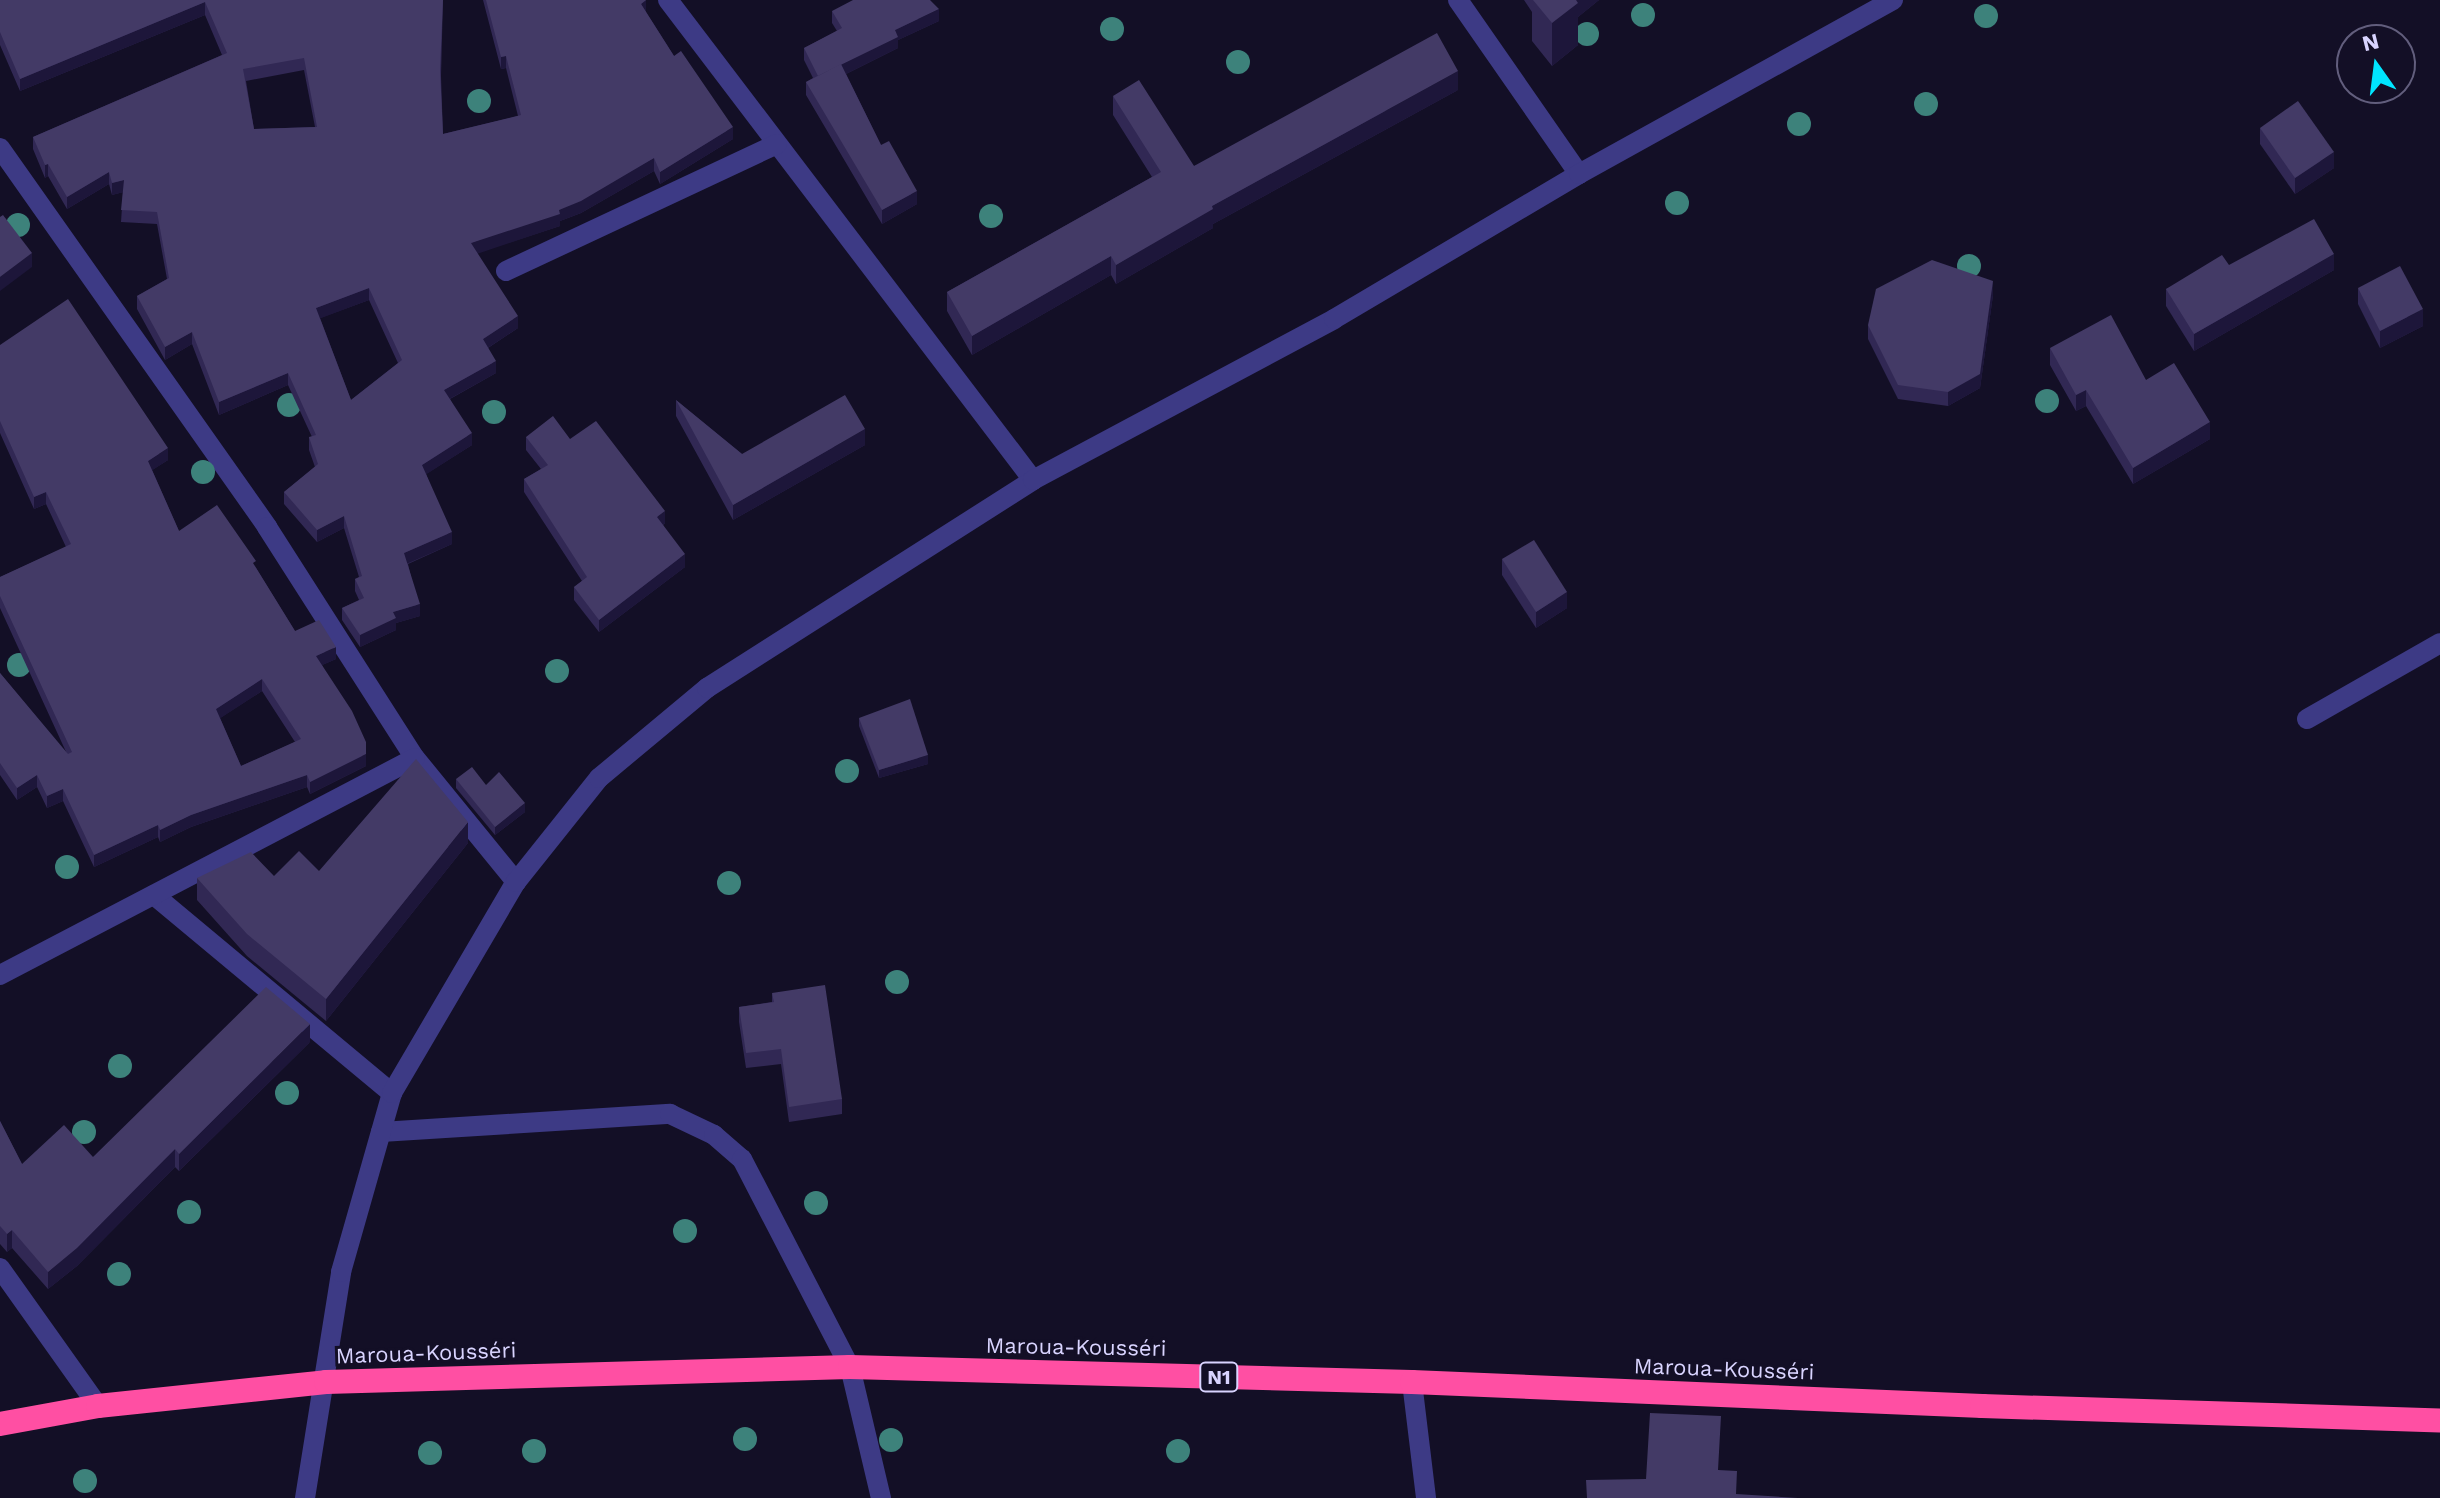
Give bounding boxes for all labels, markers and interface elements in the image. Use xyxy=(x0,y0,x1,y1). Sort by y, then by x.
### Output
north arrow xyxy=(2336,24,2416,104)
text: N xyxy=(2360,28,2381,56)
street label: Maroua-Kousséri xyxy=(985,1332,1167,1362)
street label: Maroua-Kousséri xyxy=(335,1337,517,1369)
street label: Maroua-Kousséri xyxy=(1633,1353,1815,1385)
road number: N1 xyxy=(1199,1361,1239,1393)

